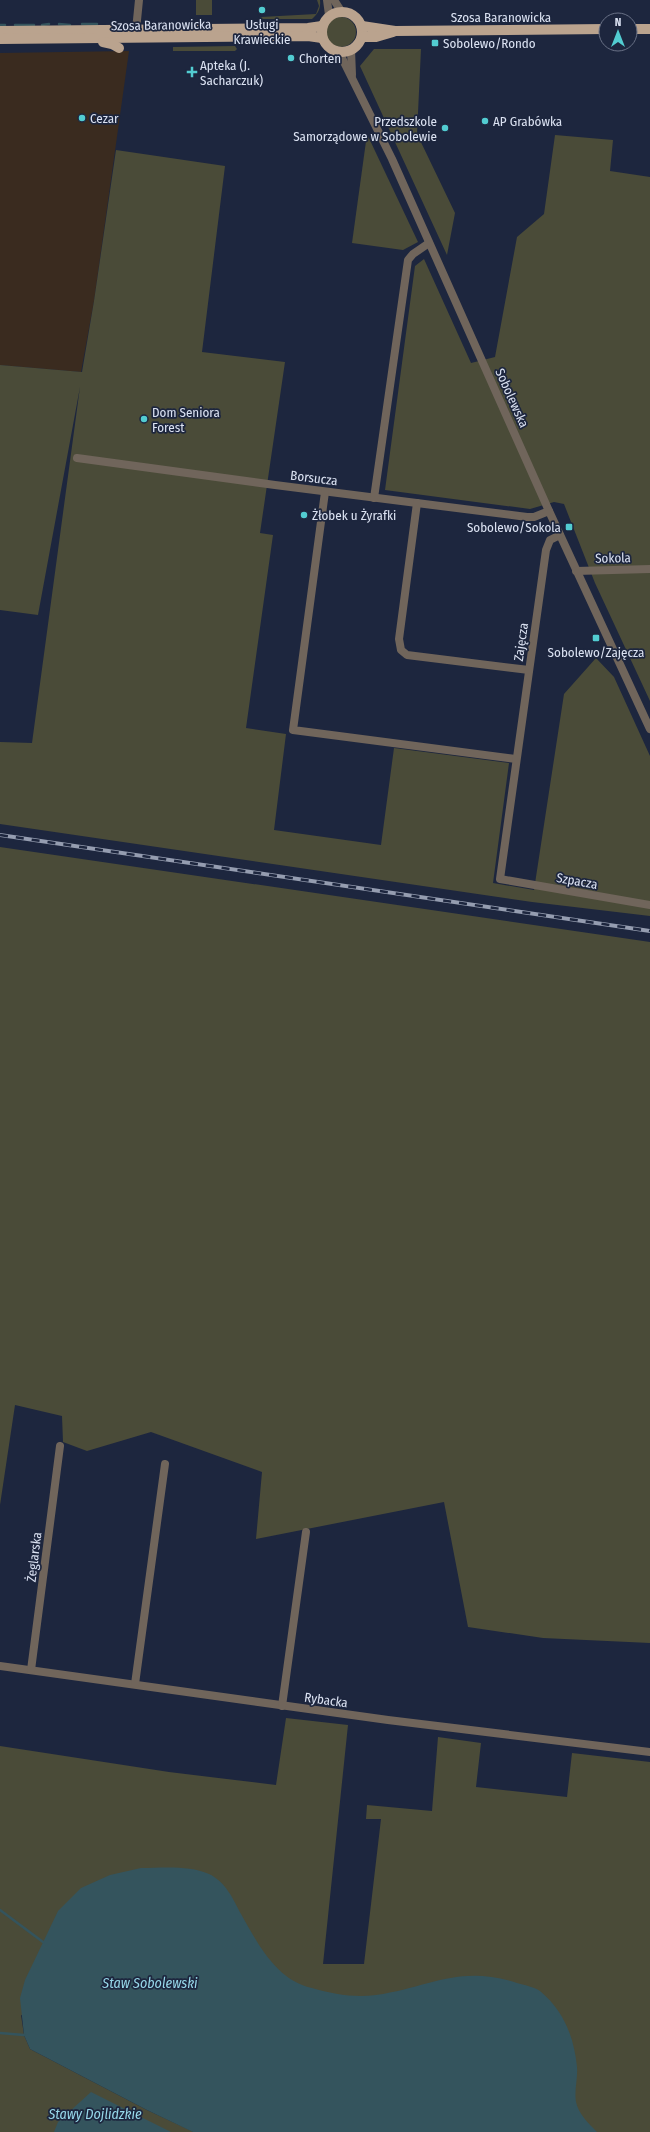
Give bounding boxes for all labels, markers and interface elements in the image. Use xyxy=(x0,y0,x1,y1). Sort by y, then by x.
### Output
marker: Usługi Krawieckie xyxy=(257,5,267,15)
street label: Szosa Baranowicka xyxy=(451,10,551,25)
north arrow xyxy=(598,12,638,52)
text: N xyxy=(615,16,621,29)
street label: Szosa Baranowicka xyxy=(111,17,211,33)
place label: Usługi Krawieckie xyxy=(234,17,290,47)
place label: Sobolewo/Rondo xyxy=(443,36,536,51)
marker: Sobolewo/Rondo xyxy=(430,38,440,48)
place label: Chorten xyxy=(299,51,341,66)
marker: Chorten xyxy=(286,53,296,63)
place label: Apteka (J. Sacharczuk) xyxy=(200,58,263,88)
marker: Apteka (J. Sacharczuk) xyxy=(187,67,197,77)
place label: Cezar xyxy=(90,111,119,126)
marker: Cezar xyxy=(77,113,87,123)
place label: Przedszkole Samorządowe w Sobolewie xyxy=(293,114,437,144)
place label: AP Grabówka xyxy=(493,114,562,129)
marker: AP Grabówka xyxy=(480,116,490,126)
marker: Przedszkole Samorządowe w Sobolewie xyxy=(440,123,450,133)
street label: Sobolewska xyxy=(492,366,532,430)
place label: Dom Seniora Forest xyxy=(152,405,220,435)
marker: Dom Seniora Forest xyxy=(139,414,149,424)
street label: Borsucza xyxy=(289,468,339,488)
place label: Żłobek u Żyrafki xyxy=(312,508,396,523)
marker: Żłobek u Żyrafki xyxy=(299,510,309,520)
place label: Sobolewo/Sokola xyxy=(467,520,561,535)
marker: Sobolewo/Sokola xyxy=(564,522,574,532)
street label: Sokola xyxy=(595,550,631,566)
street label: Zajęcza xyxy=(511,622,531,662)
marker: Sobolewo/Zajęcza xyxy=(591,633,601,643)
place label: Sobolewo/Zajęcza xyxy=(548,645,644,660)
street label: Szpacza xyxy=(555,870,599,892)
street label: Żeglarska xyxy=(23,1531,45,1583)
street label: Rybacka xyxy=(303,1690,349,1710)
water label: Staw Sobolewski xyxy=(101,1975,198,1992)
water label: Stawy Dojlidzkie xyxy=(47,2106,142,2123)

